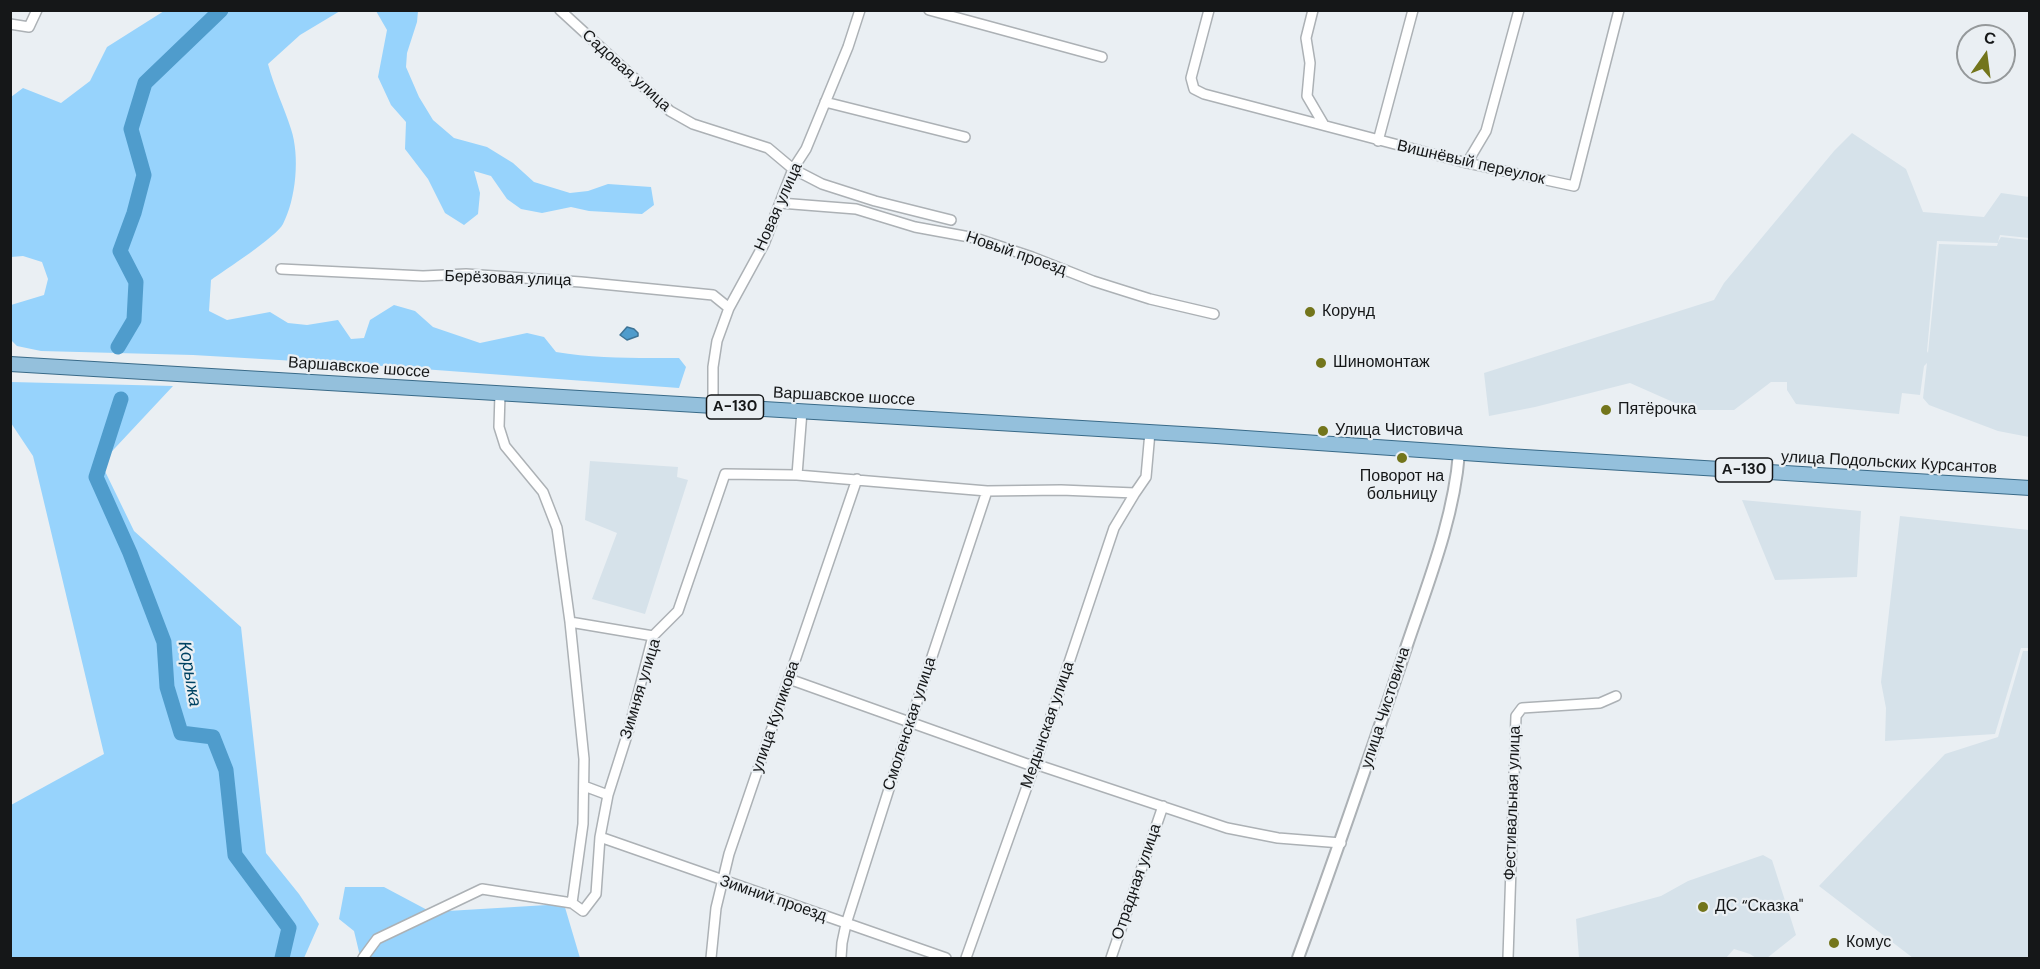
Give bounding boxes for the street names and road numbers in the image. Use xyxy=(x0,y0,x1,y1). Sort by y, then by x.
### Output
street label: Садовая улица xyxy=(578,26,674,116)
street label: Вишнёвый переулок xyxy=(1395,137,1547,189)
street label: Новая улица xyxy=(751,160,807,254)
street label: Новый проезд xyxy=(963,228,1069,280)
street label: Берёзовая улица xyxy=(444,267,572,291)
street label: Варшавское шоссе xyxy=(287,353,431,383)
street label: Варшавское шоссе xyxy=(772,384,916,410)
road number: А-130 xyxy=(706,395,764,419)
street label: улица Подольских Курсантов xyxy=(1780,448,1998,478)
road number: А-130 xyxy=(1716,458,1772,482)
street label: Зимняя улица xyxy=(617,636,665,742)
street label: улица Чистовича xyxy=(1357,645,1415,771)
street label: Смоленская улица xyxy=(879,655,941,793)
street label: улица Куликова xyxy=(748,659,804,775)
street label: Медынская улица xyxy=(1017,659,1079,791)
street label: Фестивальная улица xyxy=(1501,725,1525,881)
street label: Отрадная улица xyxy=(1108,821,1166,943)
street label: Зимний проезд xyxy=(717,872,829,926)

